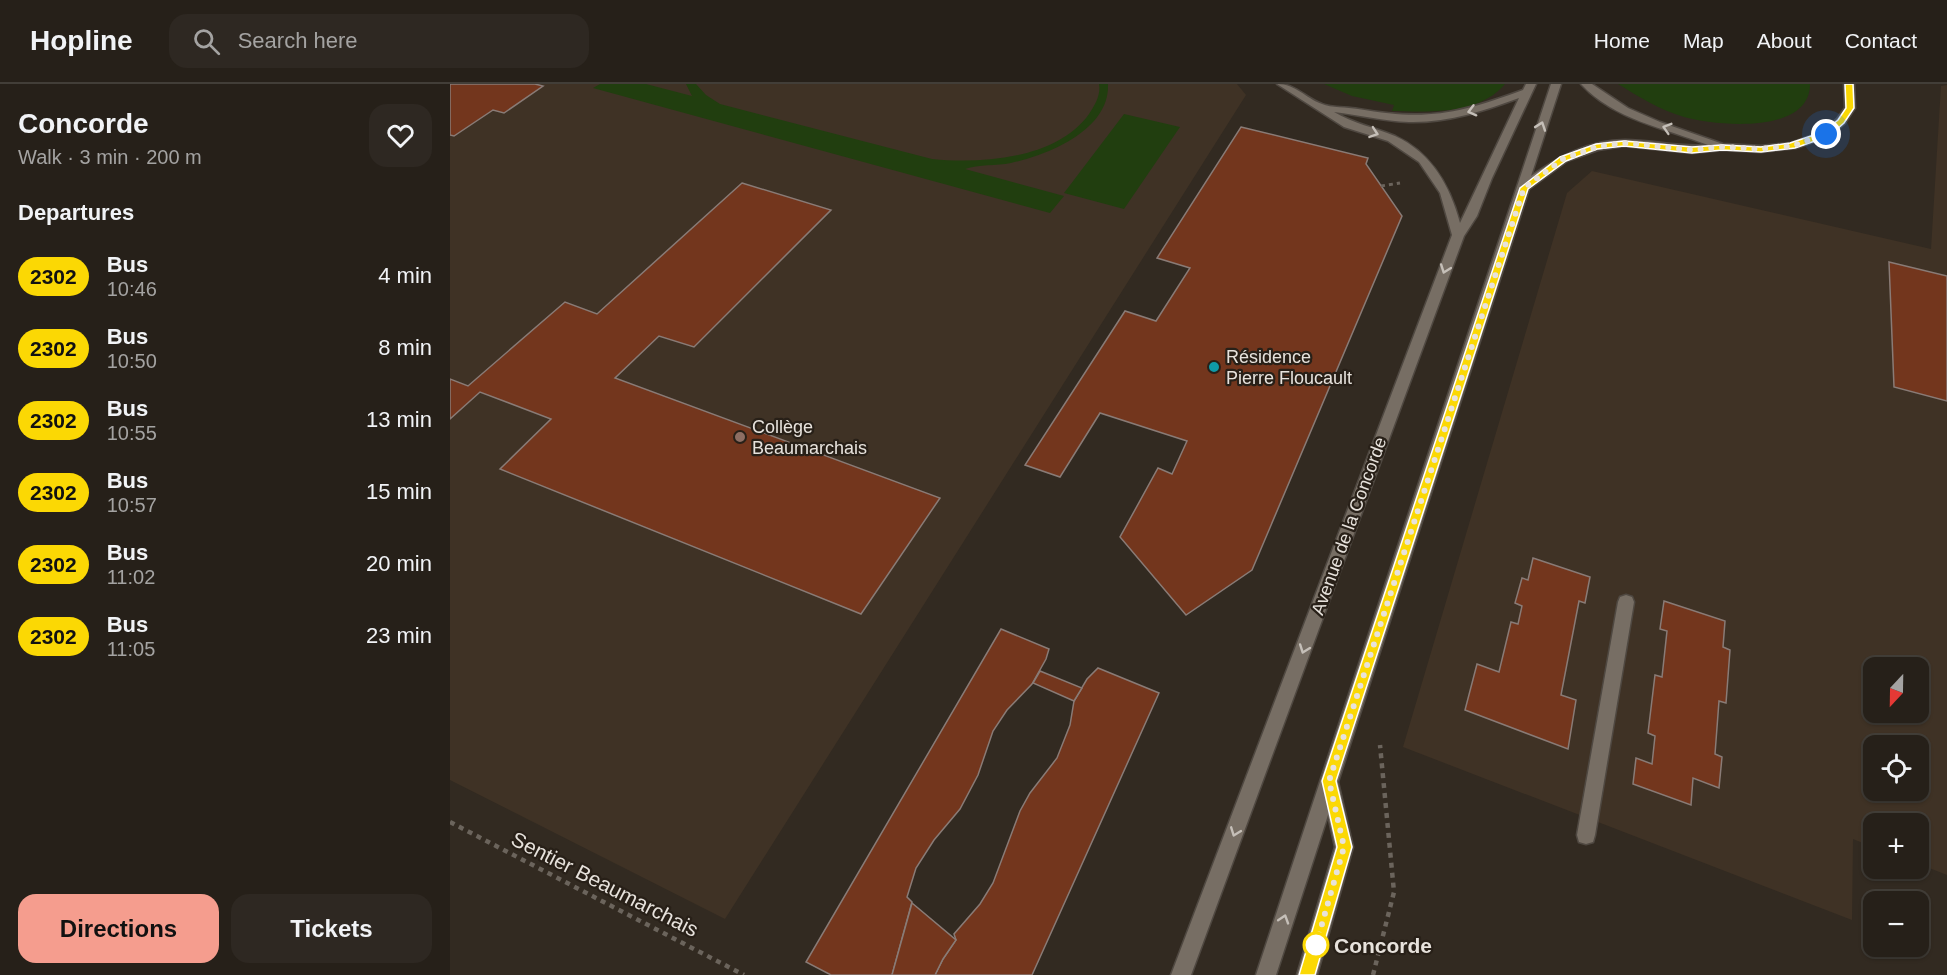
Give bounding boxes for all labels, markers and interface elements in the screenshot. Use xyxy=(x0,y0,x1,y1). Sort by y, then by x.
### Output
search box xyxy=(169,14,589,68)
text: Hopline xyxy=(30,25,133,56)
icon: search xyxy=(190,25,223,58)
text: Search here xyxy=(238,28,358,53)
text: Home xyxy=(1594,29,1650,52)
text: Map xyxy=(1683,29,1724,52)
text: About xyxy=(1757,29,1812,52)
text: Contact xyxy=(1845,29,1917,52)
button: heart xyxy=(369,104,432,167)
one-way arrow xyxy=(1468,104,1478,117)
text: Concorde xyxy=(18,108,149,139)
your location xyxy=(1811,119,1841,149)
one-way arrow xyxy=(1534,122,1547,132)
one-way arrow xyxy=(1662,123,1673,135)
one-way arrow xyxy=(1368,125,1379,138)
text: Walk · 3 min · 200 m xyxy=(18,146,202,168)
text: Departures xyxy=(18,200,134,225)
text: Bus xyxy=(107,252,148,277)
text: 4 min xyxy=(378,263,432,288)
one-way arrow xyxy=(1439,263,1452,274)
text: 2302 xyxy=(30,265,77,288)
text: 10:46 xyxy=(107,278,157,300)
text: Bus xyxy=(107,324,148,349)
text: 8 min xyxy=(378,335,432,360)
text: 2302 xyxy=(30,337,77,360)
place label: Résidence Pierre Floucault xyxy=(1226,347,1352,388)
text: 10:50 xyxy=(107,350,157,372)
marker: Résidence Pierre Floucault xyxy=(1207,360,1221,374)
text: Bus xyxy=(107,396,148,421)
text: 13 min xyxy=(366,407,432,432)
text: 2302 xyxy=(30,409,77,432)
place label: Collège Beaumarchais xyxy=(752,417,867,458)
text: 10:55 xyxy=(107,422,157,444)
marker: Collège Beaumarchais xyxy=(733,430,747,444)
street label: Avenue de la Concorde xyxy=(1307,434,1391,618)
text: Bus xyxy=(107,468,148,493)
text: 15 min xyxy=(366,479,432,504)
text: 2302 xyxy=(30,481,77,504)
text: 10:57 xyxy=(107,494,157,516)
text: Bus xyxy=(107,540,148,565)
text: 20 min xyxy=(366,551,432,576)
text: 2302 xyxy=(30,553,77,576)
text: 11:02 xyxy=(107,566,155,588)
text: Bus xyxy=(107,612,148,637)
text: 23 min xyxy=(366,623,432,648)
text: 2302 xyxy=(30,625,77,648)
text: 11:05 xyxy=(107,638,155,660)
one-way arrow xyxy=(1298,643,1311,654)
north arrow xyxy=(1863,657,1929,723)
map controls xyxy=(1863,657,1929,957)
button: locate xyxy=(1863,735,1929,801)
button: + xyxy=(1863,813,1929,879)
one-way arrow xyxy=(1230,826,1243,836)
street label: Sentier Beaumarchais xyxy=(508,827,702,941)
button: − xyxy=(1863,891,1929,957)
button: Directions xyxy=(18,894,219,963)
button: Tickets xyxy=(231,894,432,963)
one-way arrow xyxy=(1277,914,1290,925)
marker: Concorde xyxy=(1303,932,1329,958)
place label: Concorde xyxy=(1334,934,1432,957)

